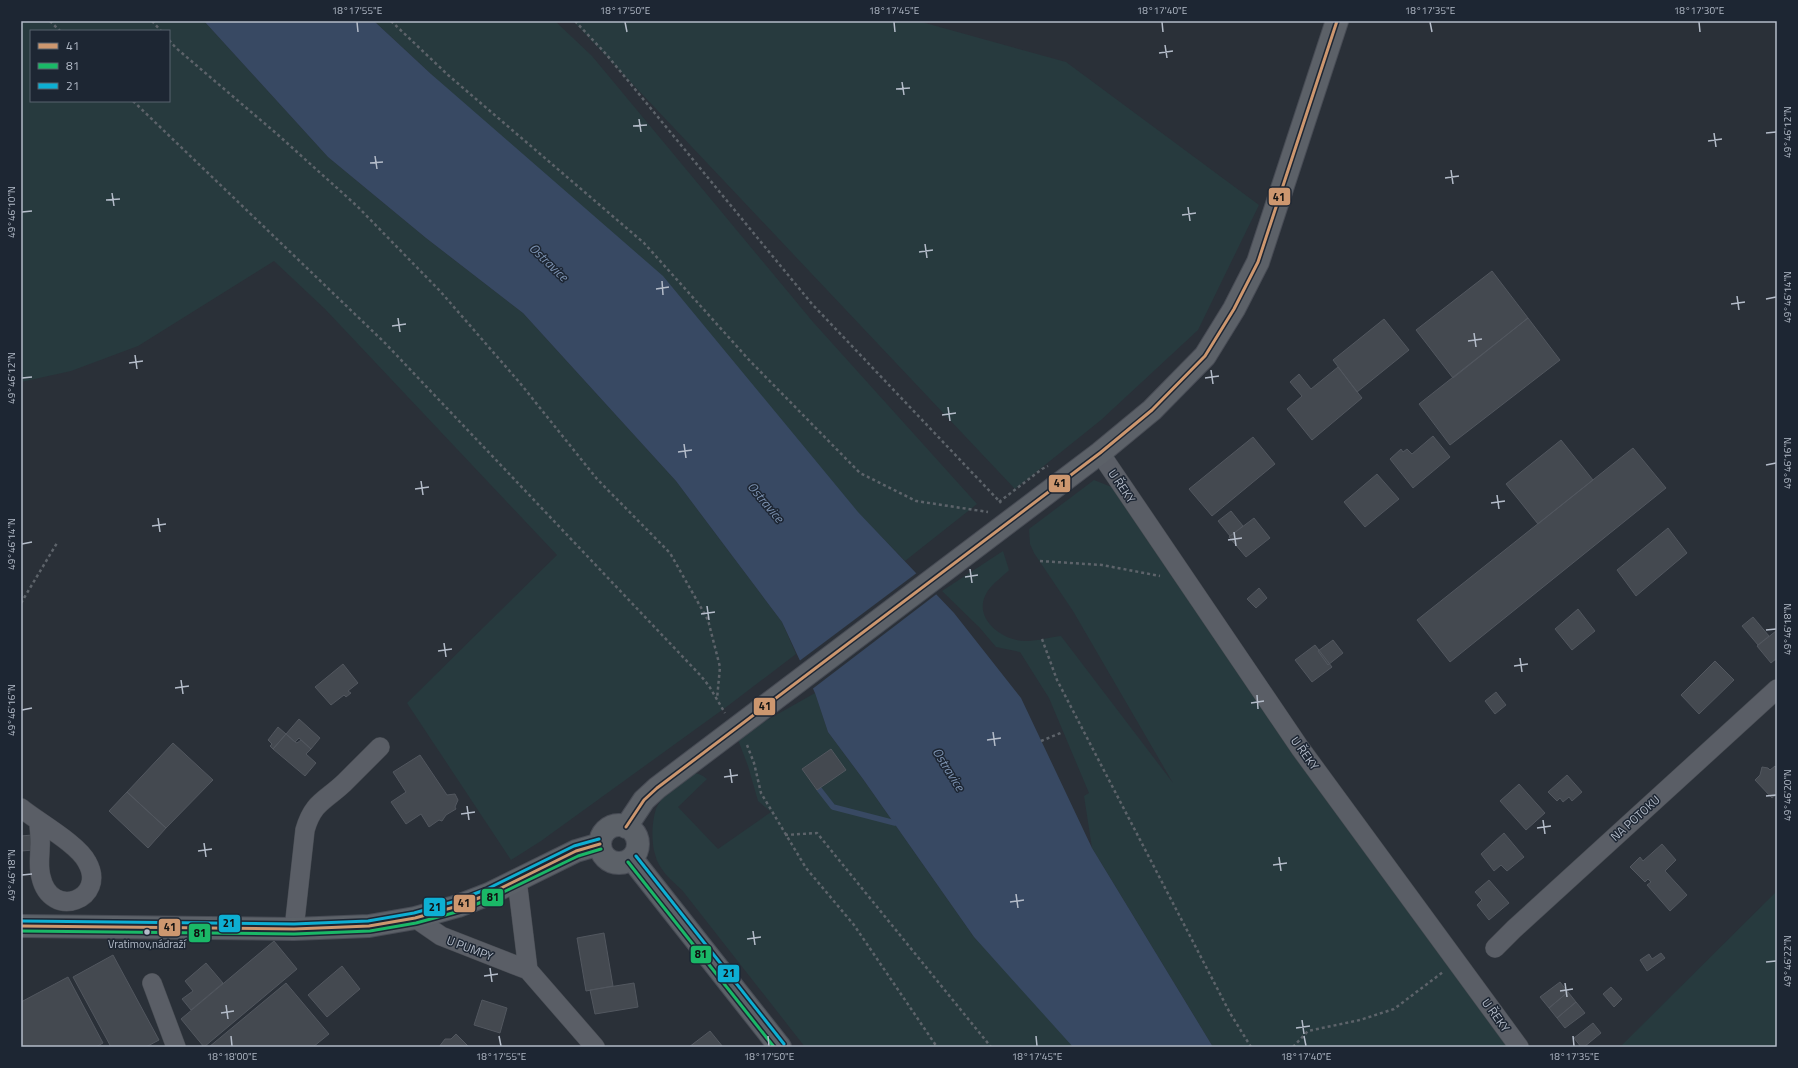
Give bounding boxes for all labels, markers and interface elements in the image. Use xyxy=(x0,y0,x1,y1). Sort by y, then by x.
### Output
text: 18°17'55"E xyxy=(332,3,383,18)
text: 18°17'50"E xyxy=(600,3,651,18)
text: 18°17'45"E xyxy=(869,3,920,18)
text: 18°17'40"E xyxy=(1137,3,1188,18)
text: 18°17'35"E xyxy=(1405,3,1456,18)
text: 18°17'30"E xyxy=(1674,3,1725,18)
legend xyxy=(30,30,170,102)
text: 41 xyxy=(66,36,79,55)
text: 81 xyxy=(66,56,79,75)
text: 21 xyxy=(66,76,79,95)
text: 49°46'12"N xyxy=(1780,106,1795,158)
text: 49°46'10"N xyxy=(4,186,19,238)
line badge: 41 xyxy=(1268,187,1291,206)
text: 41 xyxy=(1273,189,1285,205)
water label: Ostravice xyxy=(525,238,574,287)
text: 49°46'14"N xyxy=(1780,271,1795,323)
text: 49°46'12"N xyxy=(4,352,19,404)
text: 49°46'16"N xyxy=(1780,437,1795,489)
street label: U ŘEKY xyxy=(1104,465,1141,507)
line badge: 41 xyxy=(1048,474,1071,493)
text: 41 xyxy=(1054,475,1066,491)
water label: Ostravice xyxy=(743,477,790,528)
text: 49°46'14"N xyxy=(4,518,19,570)
text: 49°46'18"N xyxy=(1780,603,1795,655)
text: 49°46'16"N xyxy=(4,684,19,736)
line badge: 41 xyxy=(753,697,776,716)
text: 41 xyxy=(759,698,771,714)
street label: U ŘEKY xyxy=(1286,732,1324,774)
water label: Ostravice xyxy=(928,743,971,796)
text: 49°46'20"N xyxy=(1780,769,1795,821)
street label: NA POTOKU xyxy=(1606,790,1664,846)
text: 49°46'18"N xyxy=(4,849,19,901)
line badge: 81 xyxy=(481,888,504,907)
text: 81 xyxy=(487,889,499,905)
line badge: 41 xyxy=(453,894,476,913)
text: 41 xyxy=(458,895,470,911)
line badge: 21 xyxy=(423,897,446,917)
text: 21 xyxy=(429,899,441,915)
line badge: 21 xyxy=(218,914,241,933)
text: 21 xyxy=(223,915,235,931)
line badge: 41 xyxy=(158,918,181,937)
text: 41 xyxy=(164,919,176,935)
line badge: 81 xyxy=(188,923,211,943)
text: 81 xyxy=(194,925,206,941)
marker: Vratimov,nádraží xyxy=(142,927,152,937)
street label: U PUMPY xyxy=(444,930,497,966)
text: 49°46'22"N xyxy=(1780,935,1795,987)
place label: Vratimov,nádraží xyxy=(108,936,188,952)
line badge: 81 xyxy=(690,945,712,964)
text: 81 xyxy=(695,946,707,962)
line badge: 21 xyxy=(717,964,740,983)
text: 21 xyxy=(723,965,735,981)
street label: U ŘEKY xyxy=(1477,994,1515,1036)
text: 18°18'00"E xyxy=(207,1049,258,1064)
text: 18°17'55"E xyxy=(476,1049,527,1064)
text: 18°17'50"E xyxy=(744,1049,795,1064)
text: 18°17'45"E xyxy=(1012,1049,1063,1064)
text: 18°17'40"E xyxy=(1281,1049,1332,1064)
text: 18°17'35"E xyxy=(1549,1049,1600,1064)

